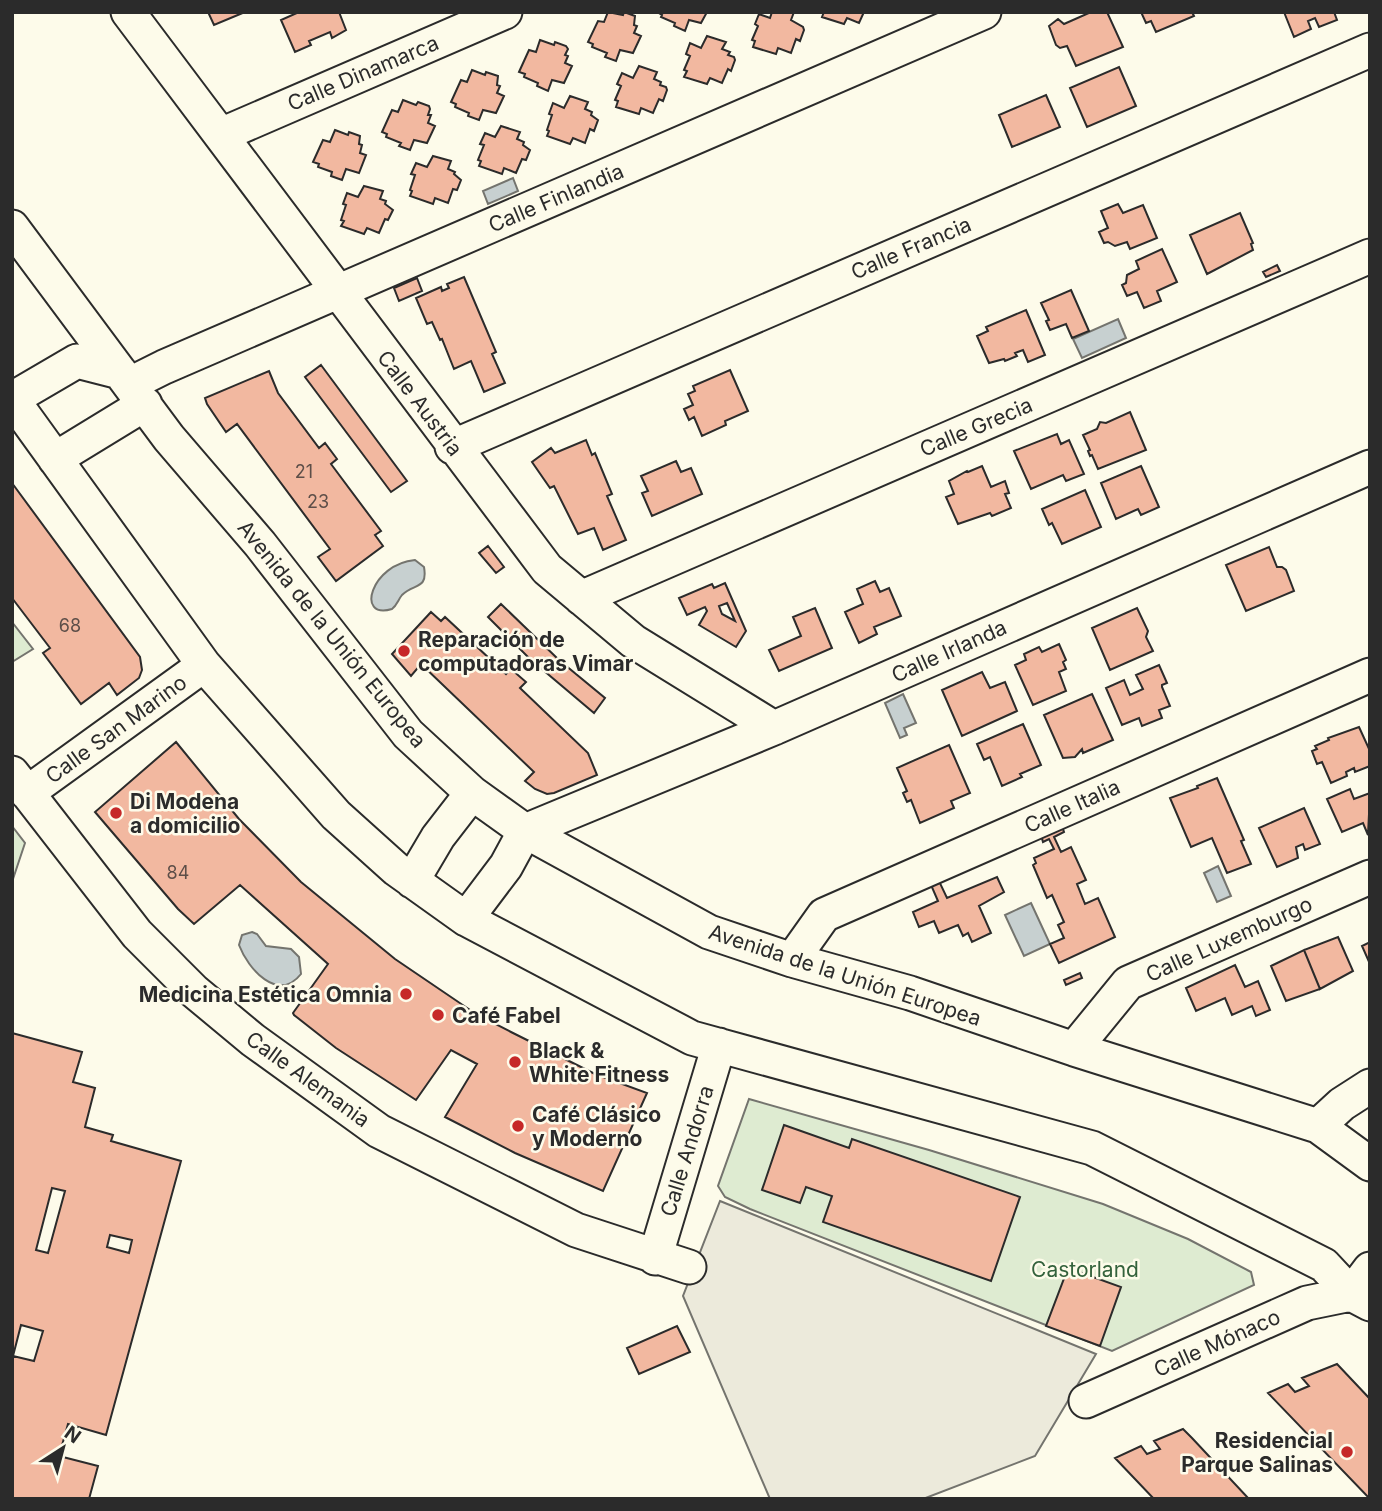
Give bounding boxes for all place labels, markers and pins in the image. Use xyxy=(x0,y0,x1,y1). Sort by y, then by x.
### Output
place label: Reparación de computadoras Vimar xyxy=(418,627,634,676)
marker: Reparación de computadoras Vimar xyxy=(396,643,412,659)
place label: Di Modena a domicilio xyxy=(130,789,241,838)
marker: Di Modena a domicilio xyxy=(108,805,124,821)
place label: Medicina Estética Omnia xyxy=(139,982,392,1007)
marker: Medicina Estética Omnia xyxy=(398,986,414,1002)
place label: Café Fabel xyxy=(452,1003,561,1028)
marker: Café Fabel xyxy=(430,1007,446,1023)
place label: Black & White Fitness xyxy=(529,1038,669,1087)
marker: Black & White Fitness xyxy=(507,1054,523,1070)
place label: Café Clásico y Moderno xyxy=(532,1102,661,1151)
marker: Café Clásico y Moderno xyxy=(510,1118,526,1134)
place label: Residencial Parque Salinas xyxy=(1181,1428,1333,1477)
marker: Residencial Parque Salinas xyxy=(1339,1444,1355,1460)

